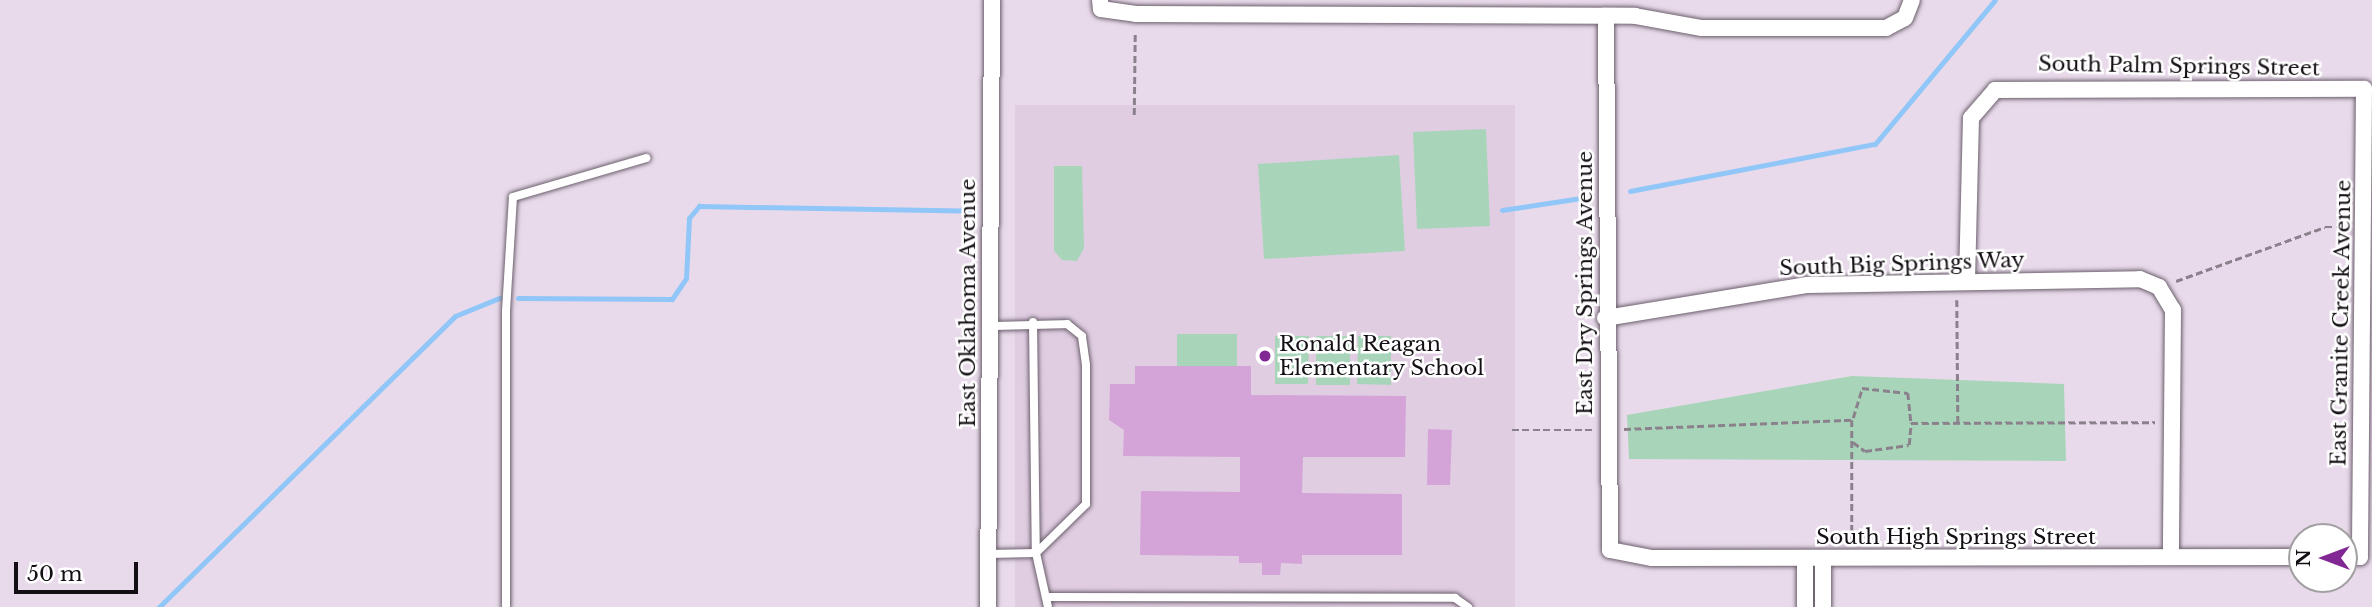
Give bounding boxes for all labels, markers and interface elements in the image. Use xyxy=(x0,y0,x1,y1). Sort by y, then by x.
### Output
street label: South Palm Springs Street xyxy=(2038,51,2320,81)
street label: East Dry Springs Avenue xyxy=(1572,150,1598,416)
street label: East Oklahoma Avenue xyxy=(955,178,981,428)
street label: East Granite Creek Avenue xyxy=(2326,179,2356,467)
street label: South Big Springs Way xyxy=(1778,247,2026,281)
place label: Ronald Reagan Elementary School xyxy=(1279,331,1485,381)
marker: Ronald Reagan Elementary School xyxy=(1257,348,1273,364)
north arrow xyxy=(2288,523,2358,593)
street label: South High Springs Street xyxy=(1816,524,2096,550)
scale bar xyxy=(18,548,142,592)
text: N xyxy=(2292,549,2315,567)
text: 50 m xyxy=(27,561,82,587)

